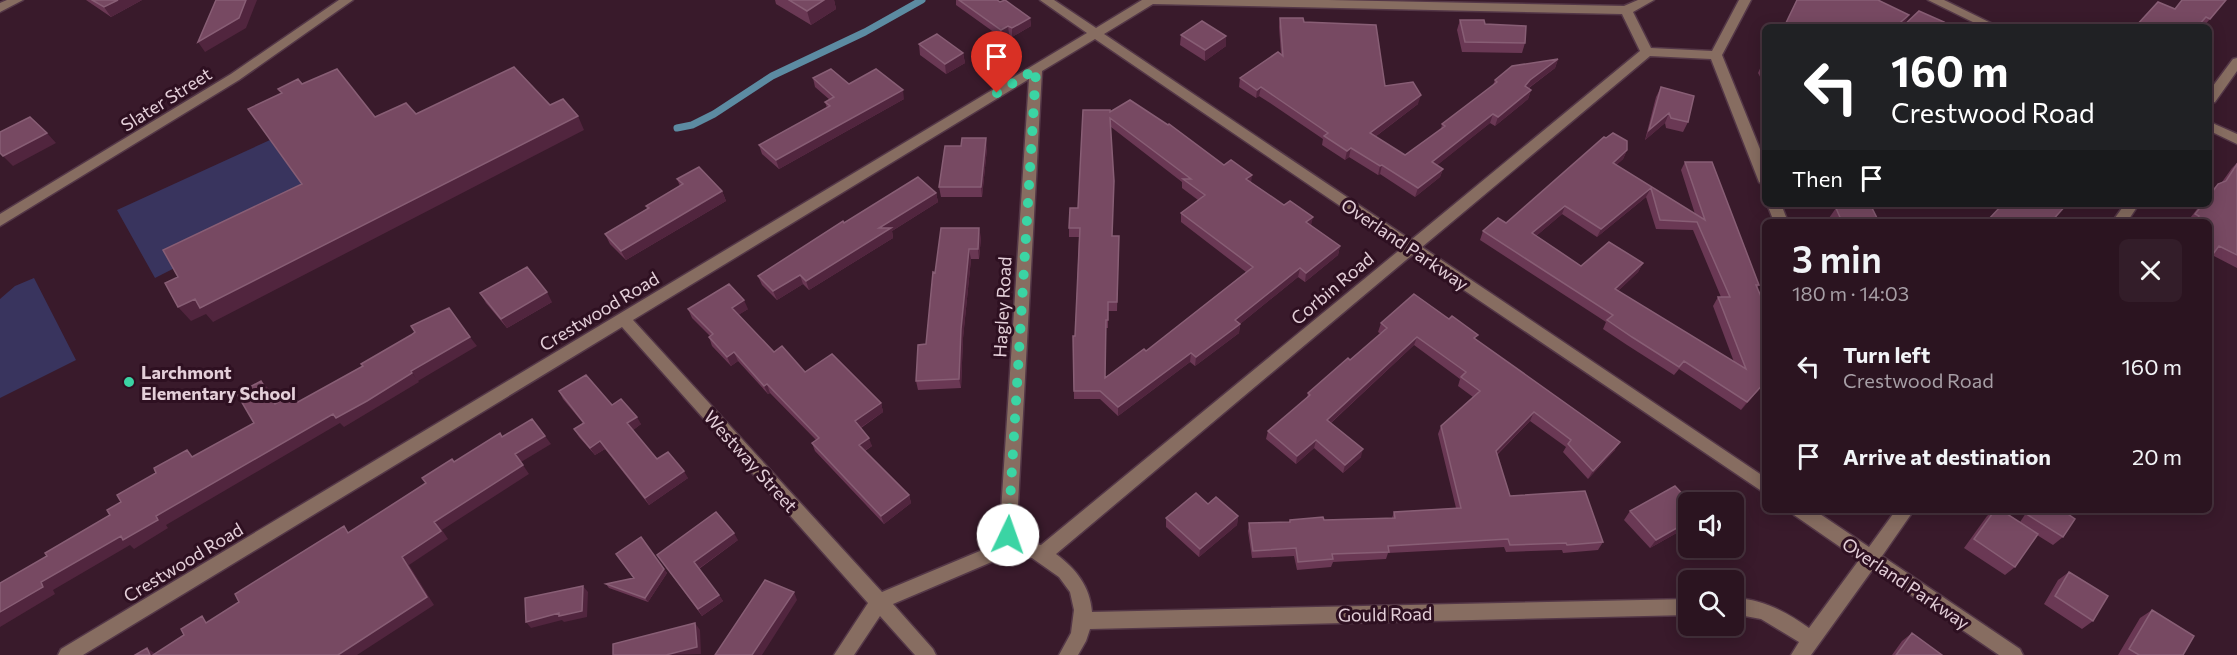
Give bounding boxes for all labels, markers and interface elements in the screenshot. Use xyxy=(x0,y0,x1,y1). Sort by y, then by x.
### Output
pin xyxy=(971,31,1022,93)
icon: arrive xyxy=(980,40,1013,73)
text: 160 m xyxy=(1891,44,2009,96)
icon: left xyxy=(1792,48,1870,126)
street label: Slater Street xyxy=(117,62,215,136)
text: Crestwood Road xyxy=(1891,96,2095,129)
icon: arrive xyxy=(1855,162,1888,195)
text: Then xyxy=(1792,165,1843,192)
street label: Overland Parkway xyxy=(1337,193,1473,295)
text: 3 min xyxy=(1792,236,1882,280)
button: close xyxy=(2119,239,2182,302)
street label: Corbin Road xyxy=(1286,247,1378,329)
street label: Hagley Road xyxy=(988,256,1016,358)
street label: Crestwood Road xyxy=(535,267,663,355)
text: 180 m · 14:03 xyxy=(1792,281,1909,305)
text: Turn left xyxy=(1843,341,1930,368)
icon: left xyxy=(1792,350,1825,383)
text: 160 m xyxy=(2121,353,2182,380)
place label: Larchmont Elementary School xyxy=(141,361,296,404)
text: Crestwood Road xyxy=(1843,368,1994,392)
marker: Larchmont Elementary School xyxy=(122,375,136,389)
street label: Westway Street xyxy=(700,406,802,516)
icon: arrive xyxy=(1792,440,1825,473)
text: Arrive at destination xyxy=(1843,443,2051,470)
text: 20 m xyxy=(2132,443,2182,470)
map controls xyxy=(1678,492,1744,636)
button: sound xyxy=(1678,492,1744,558)
position arrow xyxy=(976,503,1040,567)
street label: Crestwood Road xyxy=(119,518,247,606)
street label: Overland Parkway xyxy=(1838,532,1974,634)
button: search xyxy=(1678,570,1744,636)
street label: Gould Road xyxy=(1338,602,1432,626)

